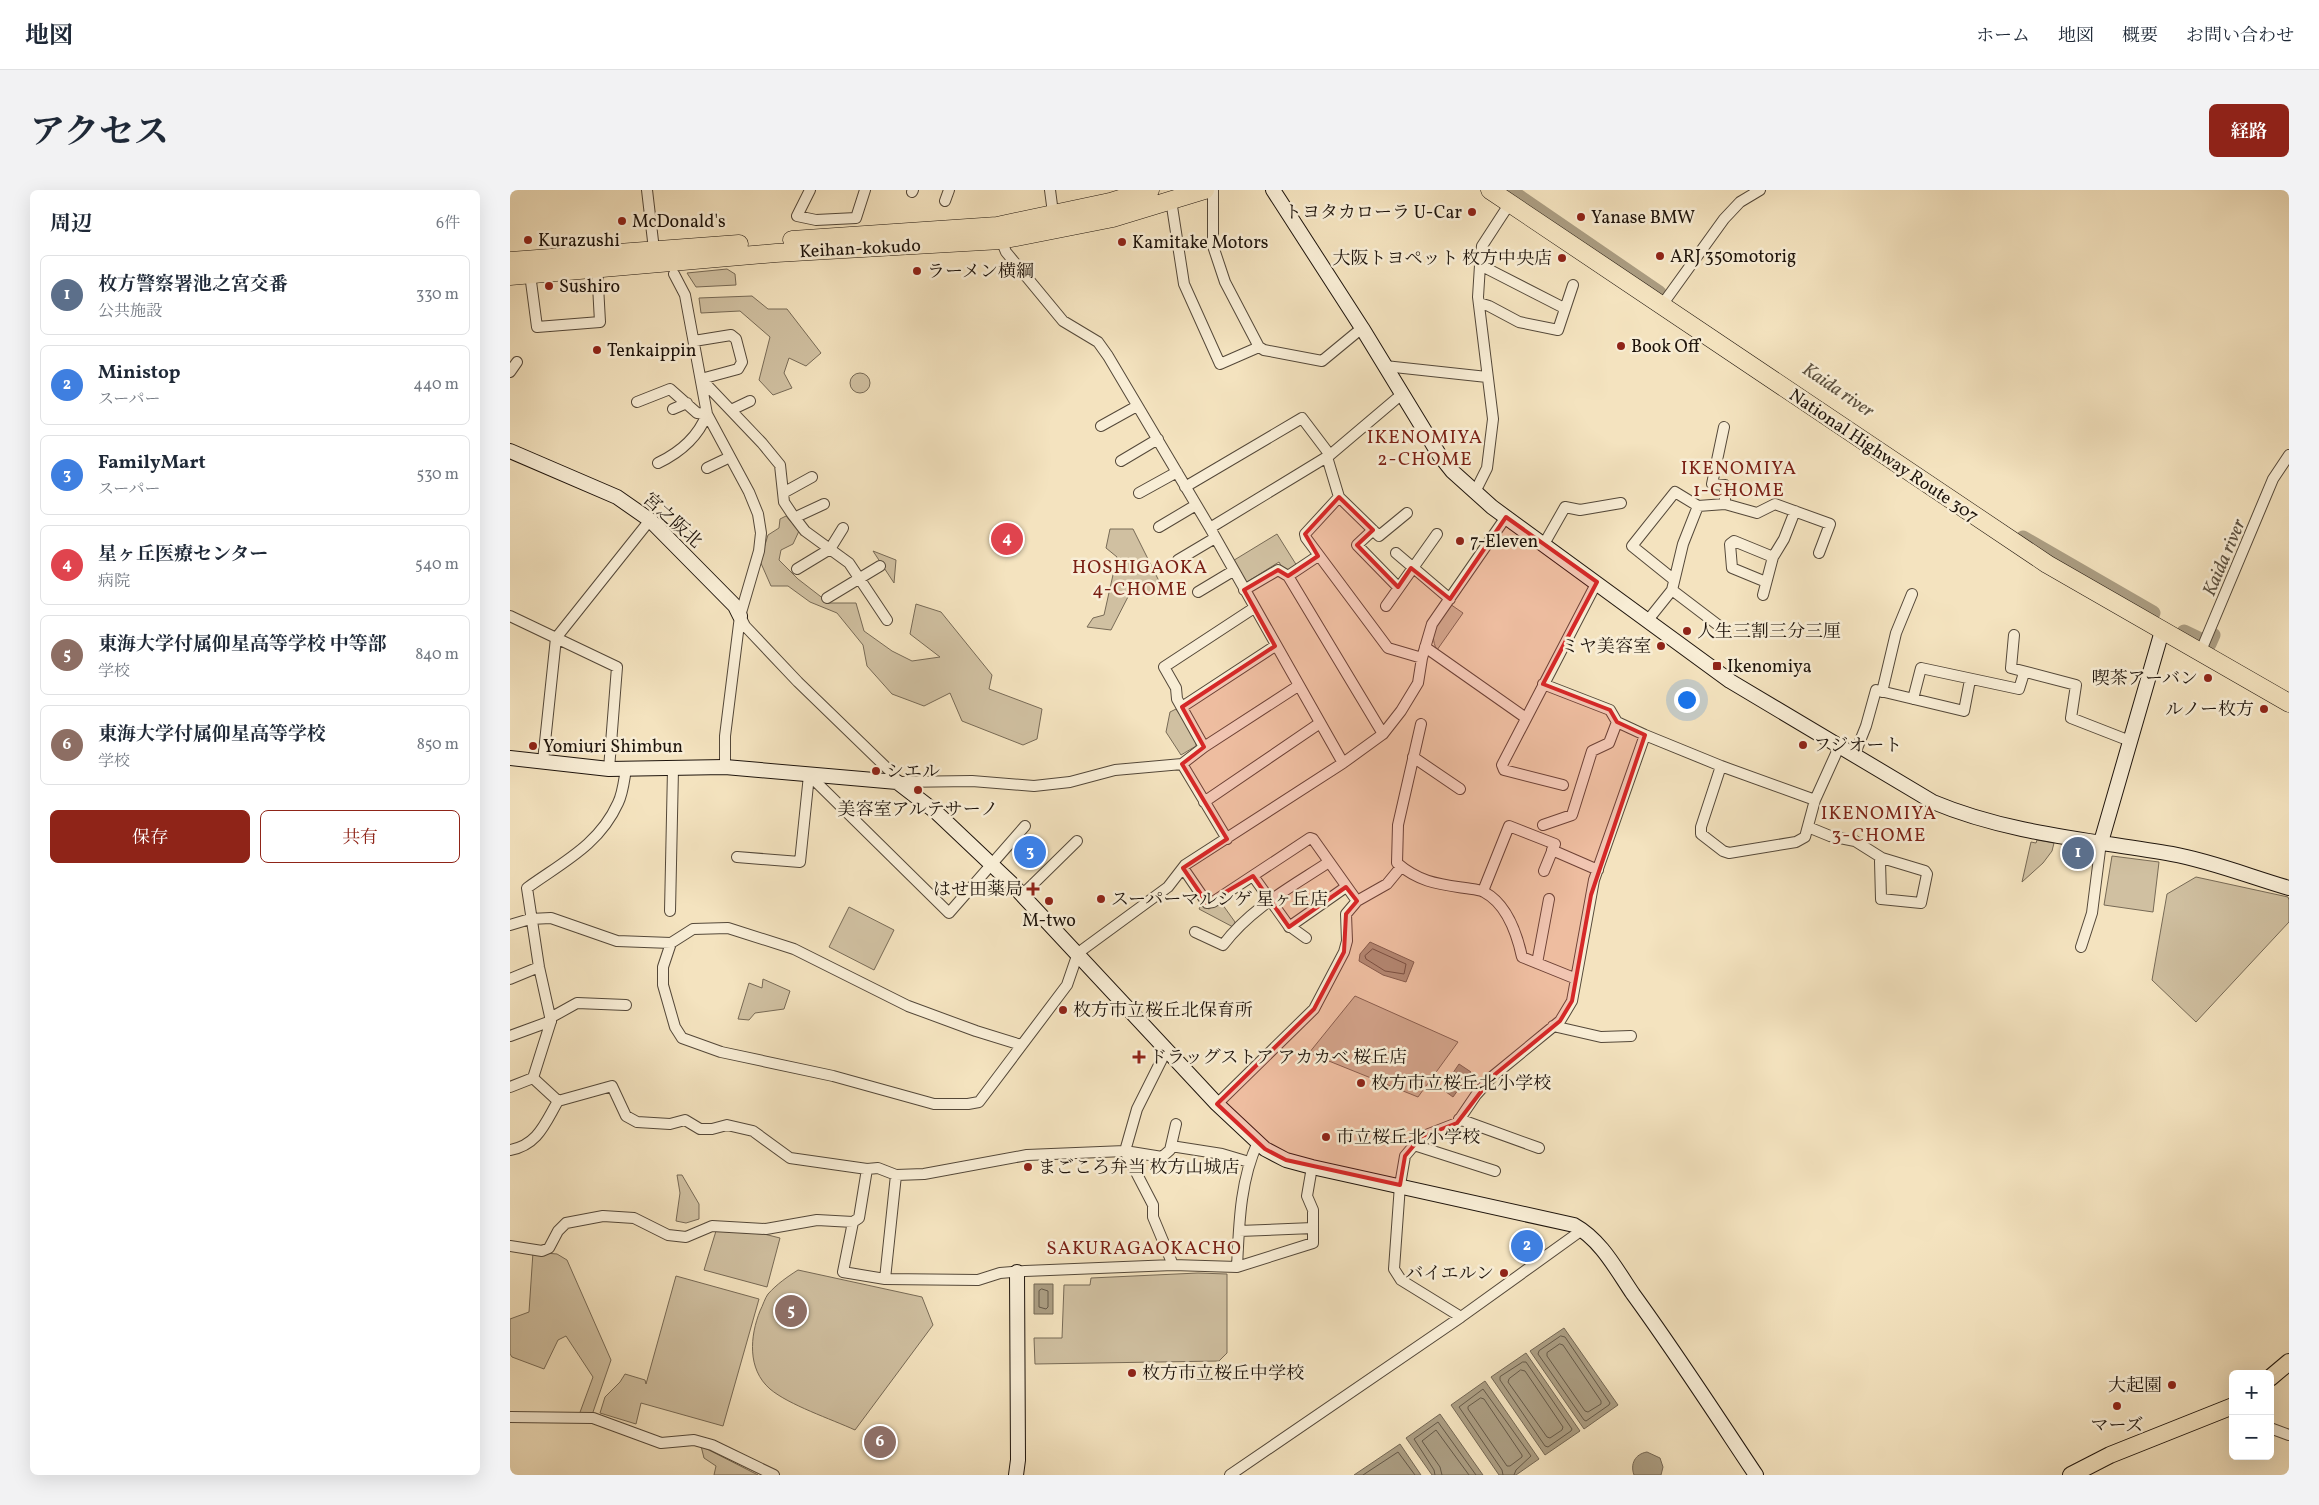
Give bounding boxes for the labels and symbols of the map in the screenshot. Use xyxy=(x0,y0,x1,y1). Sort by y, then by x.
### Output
place label: トヨタカローラ U-Car xyxy=(1284,201,1462,226)
marker: トヨタカローラ U-Car xyxy=(1466,206,1478,218)
place label: Yanase BMW xyxy=(1591,206,1695,231)
place label: McDonald's xyxy=(632,210,726,235)
marker: Yanase BMW xyxy=(1575,211,1587,223)
marker: McDonald's xyxy=(616,215,628,227)
place label: Kurazushi xyxy=(538,229,620,254)
place label: Kamitake Motors xyxy=(1132,231,1268,256)
marker: Kurazushi xyxy=(522,234,534,246)
street label: Keihan-kokudo xyxy=(799,234,921,265)
marker: Kamitake Motors xyxy=(1116,236,1128,248)
place label: ARJ 350motorig xyxy=(1670,245,1796,270)
place label: 大阪トヨペット 枚方中央店 xyxy=(1332,247,1552,272)
marker: ARJ 350motorig xyxy=(1654,250,1666,262)
marker: 大阪トヨペット 枚方中央店 xyxy=(1556,252,1568,264)
place label: ラーメン横綱 xyxy=(927,260,1034,285)
marker: ラーメン横綱 xyxy=(911,265,923,277)
place label: Sushiro xyxy=(559,275,620,300)
marker: Sushiro xyxy=(543,280,555,292)
place label: Book Off xyxy=(1631,335,1702,360)
place label: Tenkaippin xyxy=(607,339,697,364)
marker: Book Off xyxy=(1615,340,1627,352)
marker: Tenkaippin xyxy=(591,344,603,356)
water label: Kaida river xyxy=(1797,357,1880,425)
street label: National Highway Route 307 xyxy=(1783,383,1983,529)
district label: IKENOMIYA 2-CHOME xyxy=(1367,425,1483,473)
district label: IKENOMIYA 1-CHOME xyxy=(1681,456,1797,504)
street label: 宮之阪北 xyxy=(637,488,707,554)
water label: Kaida river xyxy=(2197,514,2253,600)
pin: 4 xyxy=(991,520,1023,558)
place label: 7-Eleven xyxy=(1470,530,1538,555)
marker: 7-Eleven xyxy=(1454,535,1466,547)
district label: HOSHIGAOKA 4-CHOME xyxy=(1072,555,1208,603)
place label: 人生三割三分三厘 xyxy=(1697,620,1841,645)
marker: 人生三割三分三厘 xyxy=(1681,625,1693,637)
place label: ミヤ美容室 xyxy=(1561,635,1651,660)
marker: ミヤ美容室 xyxy=(1655,640,1667,652)
place label: Ikenomiya xyxy=(1727,655,1812,680)
marker: Ikenomiya xyxy=(1711,660,1723,672)
place label: 喫茶アーバン xyxy=(2091,667,2198,692)
marker: 喫茶アーバン xyxy=(2202,672,2214,684)
your location xyxy=(1674,687,1700,713)
place label: ルノー枚方 xyxy=(2165,698,2254,723)
marker: ルノー枚方 xyxy=(2258,703,2270,715)
place label: フジオート xyxy=(1813,734,1902,759)
place label: Yomiuri Shimbun xyxy=(543,735,683,760)
marker: フジオート xyxy=(1797,739,1809,751)
marker: Yomiuri Shimbun xyxy=(527,740,539,752)
place label: シエル xyxy=(886,760,940,785)
marker: シエル xyxy=(870,765,882,777)
marker: 美容室アルテサーノ xyxy=(912,784,924,796)
place label: 美容室アルテサーノ xyxy=(838,798,998,823)
district label: IKENOMIYA 3-CHOME xyxy=(1821,801,1937,849)
pin: 3 xyxy=(1014,833,1046,871)
pin: 1 xyxy=(2062,834,2094,872)
place label: はせ田薬局 xyxy=(933,878,1023,903)
marker: はせ田薬局 xyxy=(1027,883,1039,895)
place label: スーパーマルシゲ 星ヶ丘店 xyxy=(1111,888,1328,913)
marker: スーパーマルシゲ 星ヶ丘店 xyxy=(1095,893,1107,905)
marker: M-two xyxy=(1043,895,1055,907)
place label: M-two xyxy=(1022,909,1076,934)
place label: 枚方市立桜丘北保育所 xyxy=(1073,999,1253,1024)
marker: 枚方市立桜丘北保育所 xyxy=(1057,1004,1069,1016)
place label: ドラッグストア アカカベ 桜丘店 xyxy=(1149,1046,1407,1071)
marker: ドラッグストア アカカベ 桜丘店 xyxy=(1133,1051,1145,1063)
place label: 枚方市立桜丘北小学校 xyxy=(1371,1072,1551,1097)
marker: 枚方市立桜丘北小学校 xyxy=(1355,1077,1367,1089)
place label: 市立桜丘北小学校 xyxy=(1336,1126,1480,1151)
marker: 市立桜丘北小学校 xyxy=(1320,1131,1332,1143)
place label: まごころ弁当 枚方山城店 xyxy=(1038,1156,1240,1181)
marker: まごころ弁当 枚方山城店 xyxy=(1022,1161,1034,1173)
pin: 2 xyxy=(1511,1227,1543,1265)
district label: SAKURAGAOKACHO xyxy=(1046,1236,1242,1262)
place label: バイエルン xyxy=(1405,1262,1494,1287)
marker: バイエルン xyxy=(1498,1267,1510,1279)
pin: 5 xyxy=(775,1292,807,1330)
place label: 枚方市立桜丘中学校 xyxy=(1142,1362,1304,1387)
marker: 枚方市立桜丘中学校 xyxy=(1126,1367,1138,1379)
place label: 大起園 xyxy=(2108,1374,2162,1399)
marker: 大起園 xyxy=(2166,1379,2178,1391)
marker: マーズ xyxy=(2111,1400,2123,1412)
place label: マーズ xyxy=(2090,1414,2144,1439)
pin: 6 xyxy=(864,1423,896,1461)

